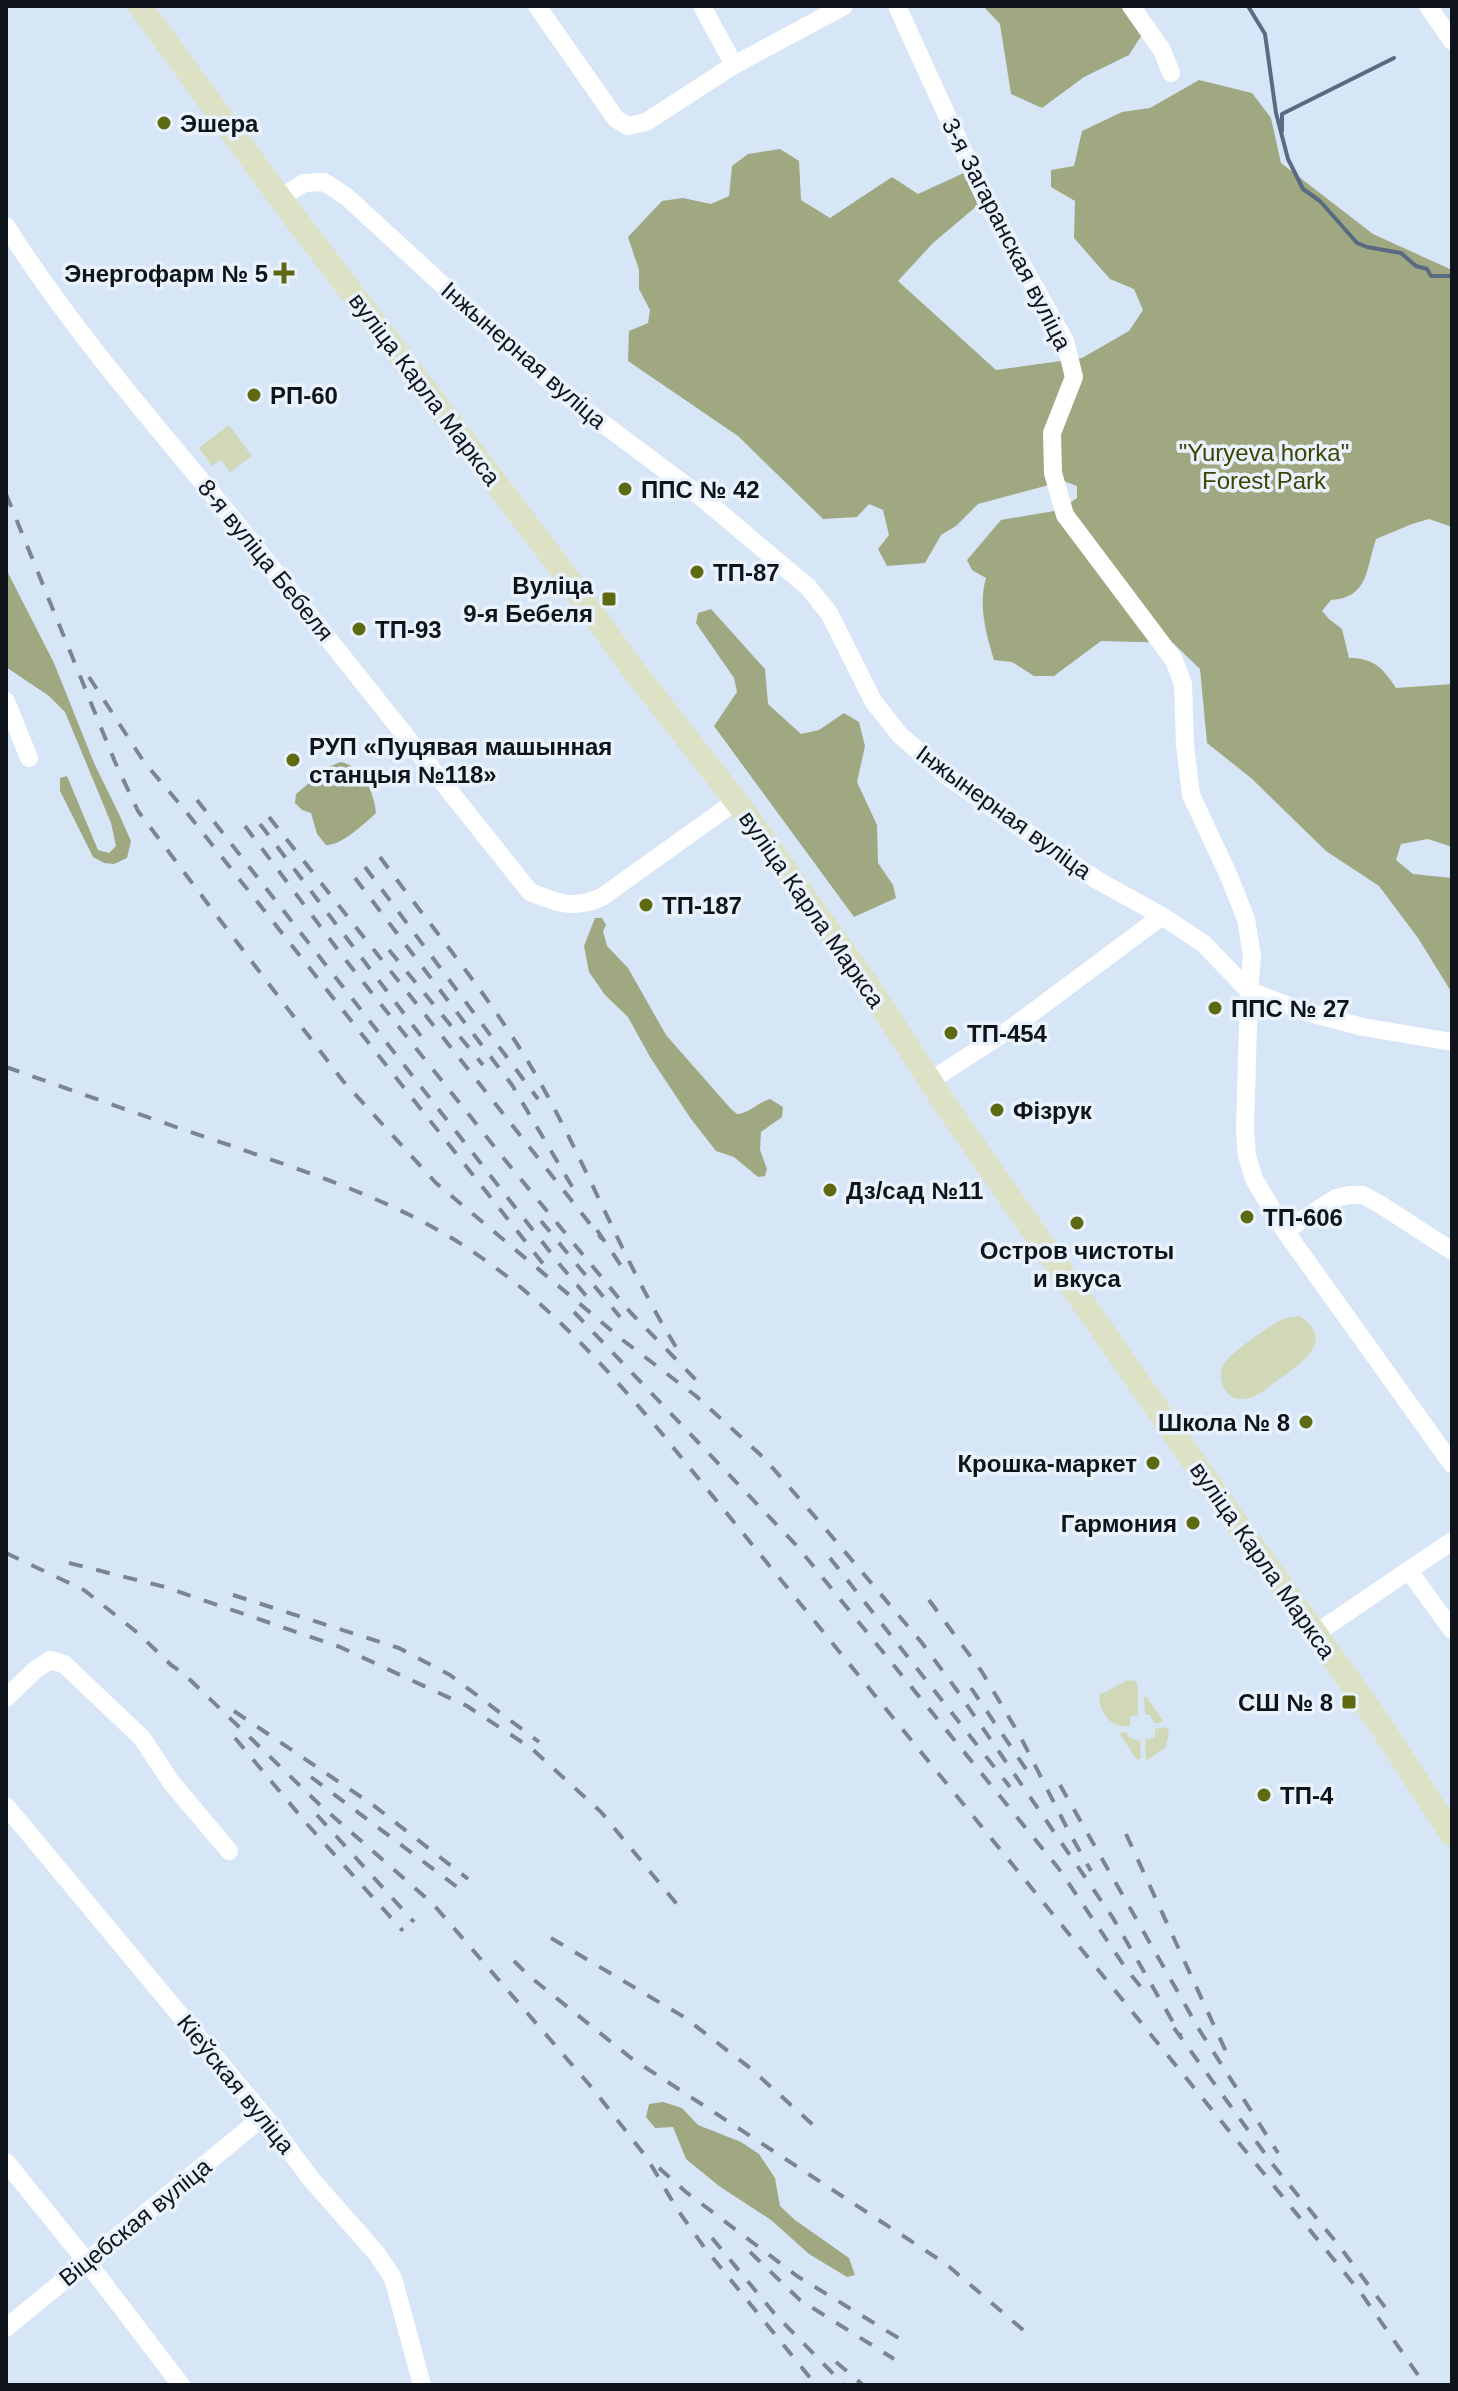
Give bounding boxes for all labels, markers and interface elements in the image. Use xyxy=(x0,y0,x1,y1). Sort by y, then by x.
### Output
place label: Эшера xyxy=(180,110,259,137)
marker: Эшера xyxy=(155,114,173,132)
street label: 3-я Загаранская вуліца xyxy=(937,114,1078,355)
place label: Энергофарм № 5 xyxy=(64,260,268,287)
marker: Энергофарм № 5 xyxy=(275,264,293,282)
street label: Інжынерная вуліца xyxy=(436,276,612,434)
street label: вуліца Карла Маркса xyxy=(344,288,507,491)
place label: РП-60 xyxy=(270,382,338,409)
marker: РП-60 xyxy=(245,386,263,404)
park label: "Yuryeva horka" Forest Park xyxy=(1179,439,1349,494)
street label: 8-я вуліца Бебеля xyxy=(193,474,339,646)
place label: ППС № 42 xyxy=(641,476,760,503)
marker: ППС № 42 xyxy=(616,480,634,498)
place label: ТП-87 xyxy=(713,559,780,586)
marker: ТП-87 xyxy=(688,563,706,581)
place label: Вуліца 9-я Бебеля xyxy=(463,572,594,627)
marker: Вуліца 9-я Бебеля xyxy=(600,590,618,608)
place label: ТП-93 xyxy=(375,616,442,643)
marker: ТП-93 xyxy=(350,620,368,638)
place label: РУП «Пуцявая машынная станцыя №118» xyxy=(309,733,612,788)
street label: Інжынерная вуліца xyxy=(911,739,1097,885)
marker: РУП «Пуцявая машынная станцыя №118» xyxy=(284,751,302,769)
street label: вуліца Карла Маркса xyxy=(734,806,890,1013)
place label: ТП-187 xyxy=(662,892,742,919)
marker: ТП-187 xyxy=(637,896,655,914)
place label: ППС № 27 xyxy=(1231,995,1350,1022)
marker: ППС № 27 xyxy=(1206,999,1224,1017)
place label: ТП-454 xyxy=(967,1020,1048,1047)
marker: ТП-454 xyxy=(942,1024,960,1042)
place label: Фізрук xyxy=(1013,1097,1093,1124)
marker: Фізрук xyxy=(988,1101,1006,1119)
place label: Дз/сад №11 xyxy=(846,1177,983,1204)
marker: Дз/сад №11 xyxy=(821,1181,839,1199)
place label: ТП-606 xyxy=(1263,1204,1343,1231)
marker: ТП-606 xyxy=(1238,1208,1256,1226)
marker: Остров чистоты и вкуса xyxy=(1068,1214,1086,1232)
place label: Остров чистоты и вкуса xyxy=(980,1237,1174,1292)
place label: Школа № 8 xyxy=(1158,1409,1290,1436)
marker: Школа № 8 xyxy=(1297,1413,1315,1431)
place label: Крошка-маркет xyxy=(957,1450,1137,1477)
marker: Крошка-маркет xyxy=(1144,1454,1162,1472)
street label: вуліца Карла Маркса xyxy=(1185,1457,1341,1664)
place label: Гармония xyxy=(1061,1510,1177,1537)
marker: Гармония xyxy=(1184,1514,1202,1532)
place label: СШ № 8 xyxy=(1238,1689,1333,1716)
marker: СШ № 8 xyxy=(1340,1693,1358,1711)
place label: ТП-4 xyxy=(1280,1782,1334,1809)
marker: ТП-4 xyxy=(1255,1786,1273,1804)
street label: Кіеўская вуліца xyxy=(172,2009,301,2159)
street label: Віцебская вуліца xyxy=(54,2152,217,2292)

